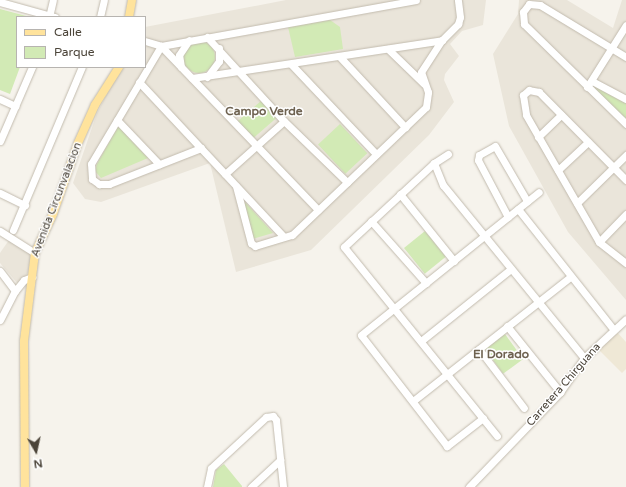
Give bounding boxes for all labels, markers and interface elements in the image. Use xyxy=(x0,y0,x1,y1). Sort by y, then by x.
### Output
legend xyxy=(16,16,146,68)
text: Calle xyxy=(54,25,82,39)
text: Parque xyxy=(54,45,95,59)
district label: Campo Verde xyxy=(225,105,303,119)
street label: Avenida Circunvalacion xyxy=(29,141,85,259)
street label: Carretera Chirguana xyxy=(524,341,604,429)
district label: El Dorado xyxy=(473,348,529,362)
north arrow xyxy=(16,431,56,471)
text: N xyxy=(33,456,43,470)

